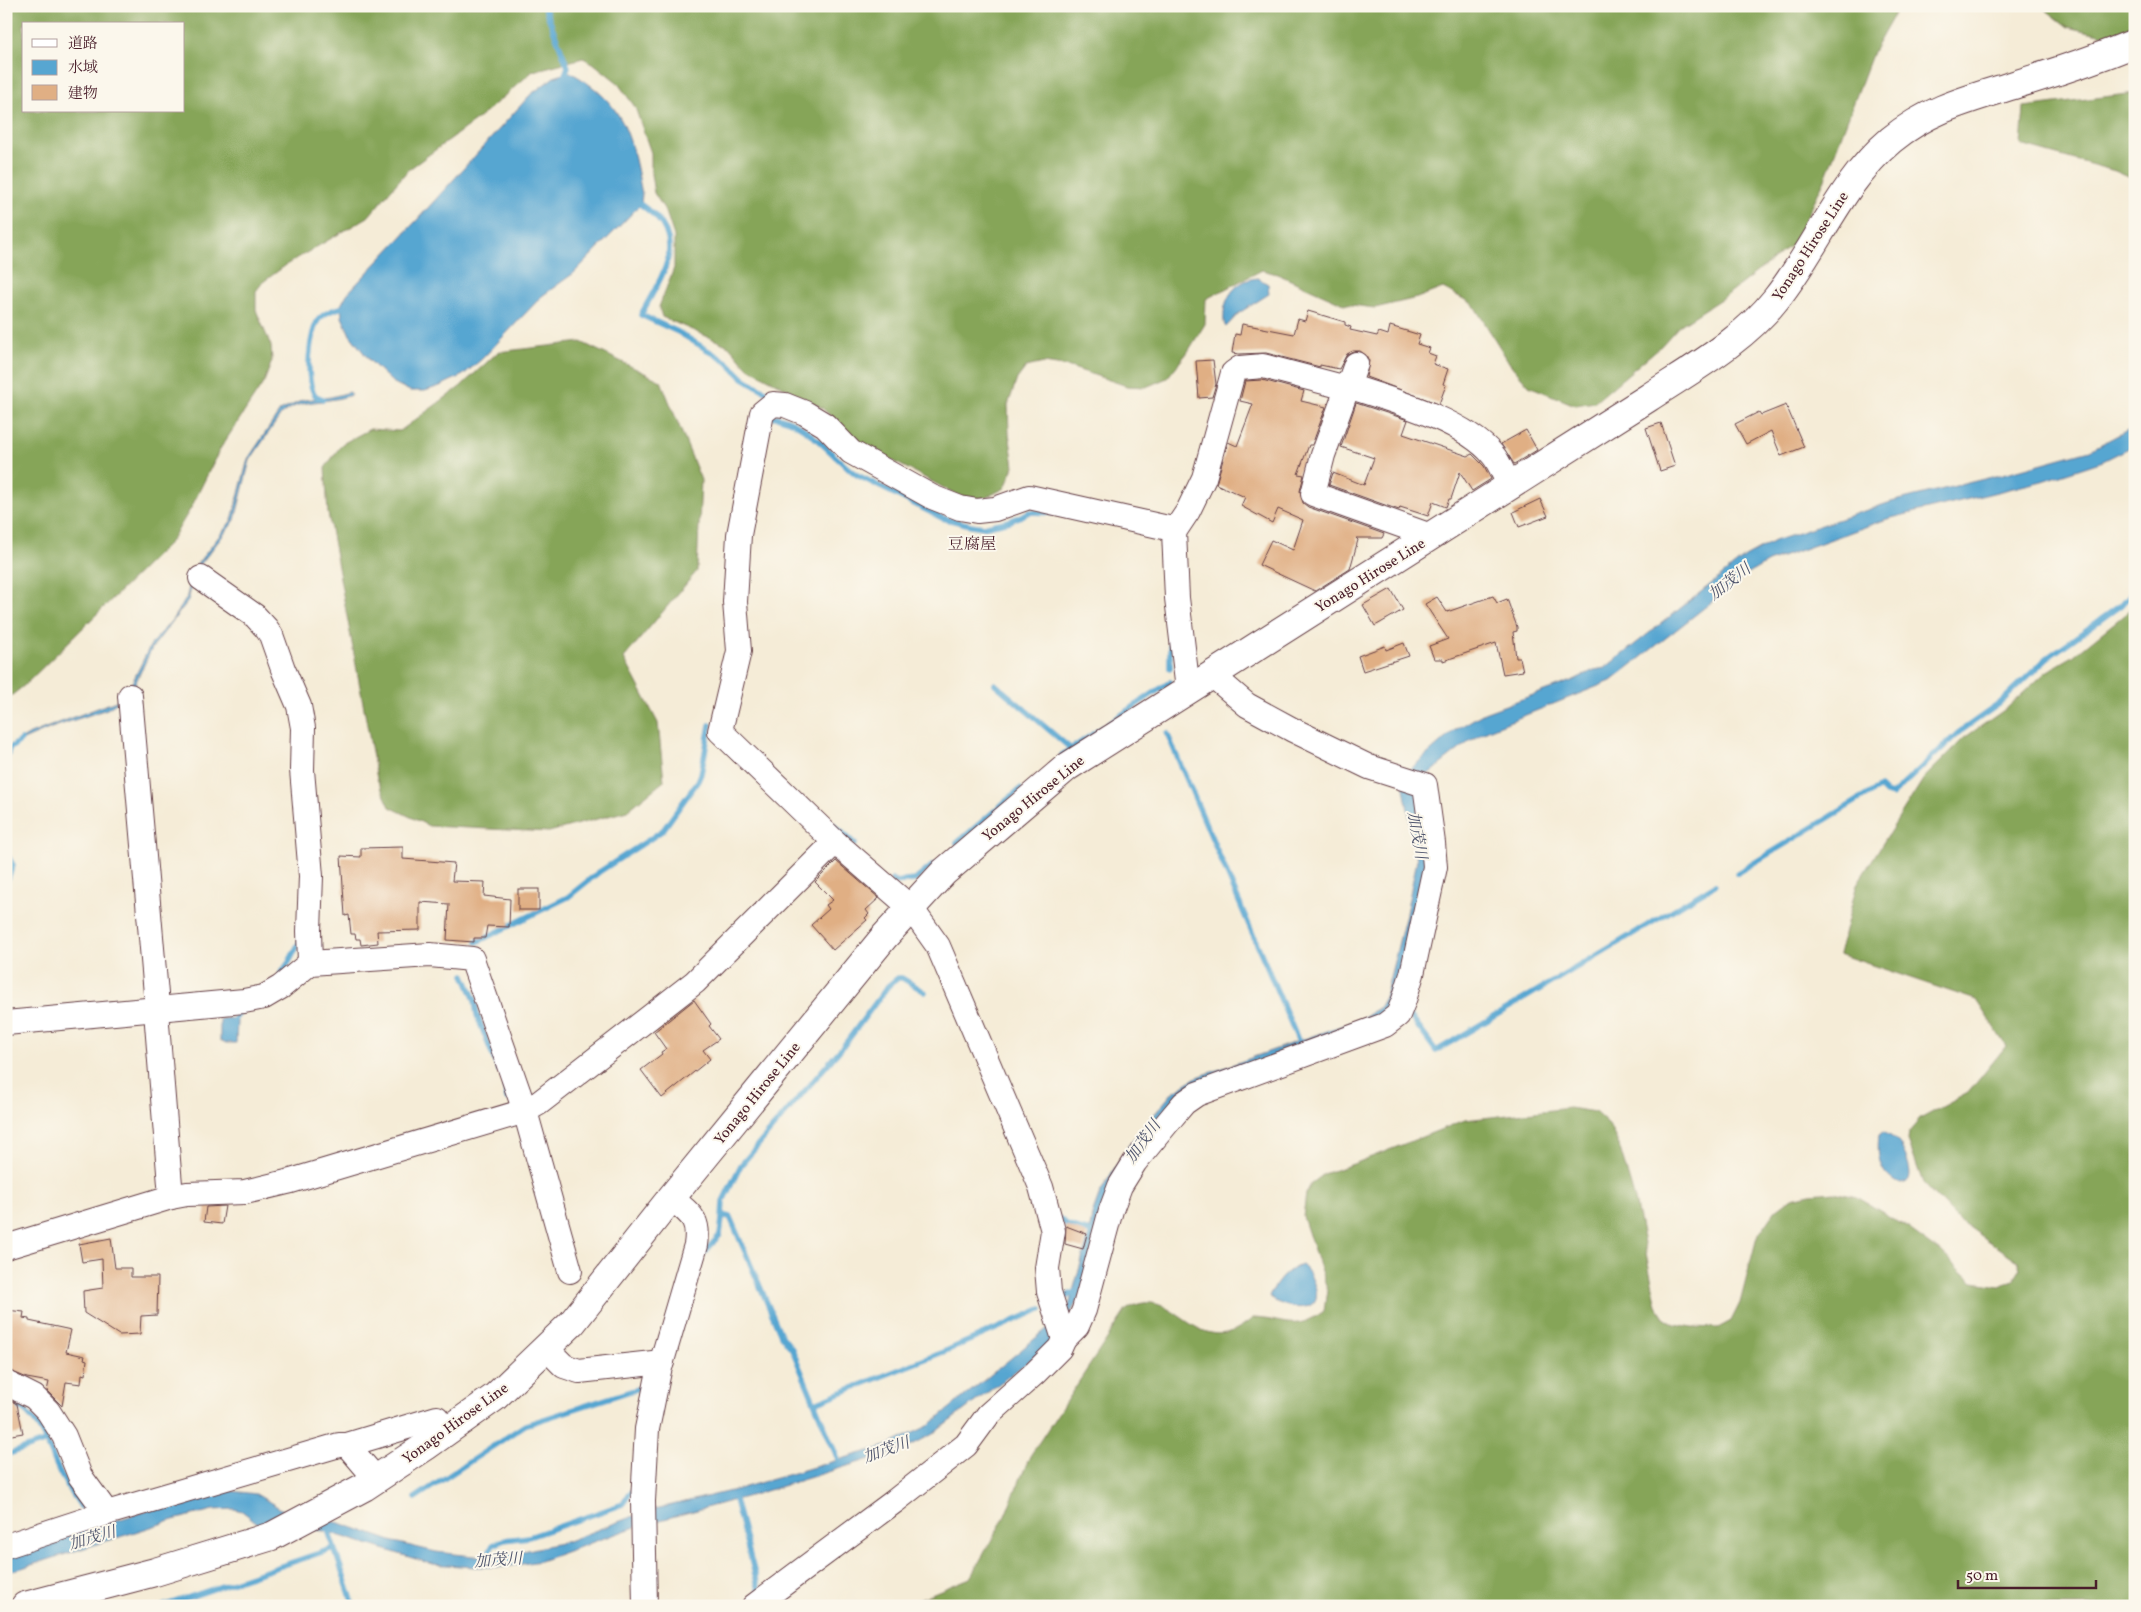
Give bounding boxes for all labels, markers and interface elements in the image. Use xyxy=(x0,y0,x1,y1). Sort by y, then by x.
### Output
legend xyxy=(22,22,185,112)
text: 道路 xyxy=(68,34,98,55)
text: 水域 xyxy=(68,58,98,79)
text: 建物 xyxy=(68,84,98,105)
street label: Yonago Hirose Line xyxy=(1768,188,1855,306)
district label: 豆腐屋 xyxy=(948,534,996,556)
street label: Yonago Hirose Line xyxy=(1311,534,1430,619)
water label: 加茂川 xyxy=(1705,558,1757,606)
street label: Yonago Hirose Line xyxy=(978,751,1090,847)
water label: 加茂川 xyxy=(1401,810,1431,863)
street label: Yonago Hirose Line xyxy=(710,1038,806,1150)
water label: 加茂川 xyxy=(1121,1115,1168,1168)
street label: Yonago Hirose Line xyxy=(398,1378,513,1470)
water label: 加茂川 xyxy=(860,1432,915,1469)
water label: 加茂川 xyxy=(66,1521,121,1556)
water label: 加茂川 xyxy=(473,1548,525,1574)
scale bar xyxy=(1958,1557,2096,1589)
text: 50 m xyxy=(1966,1566,1998,1587)

